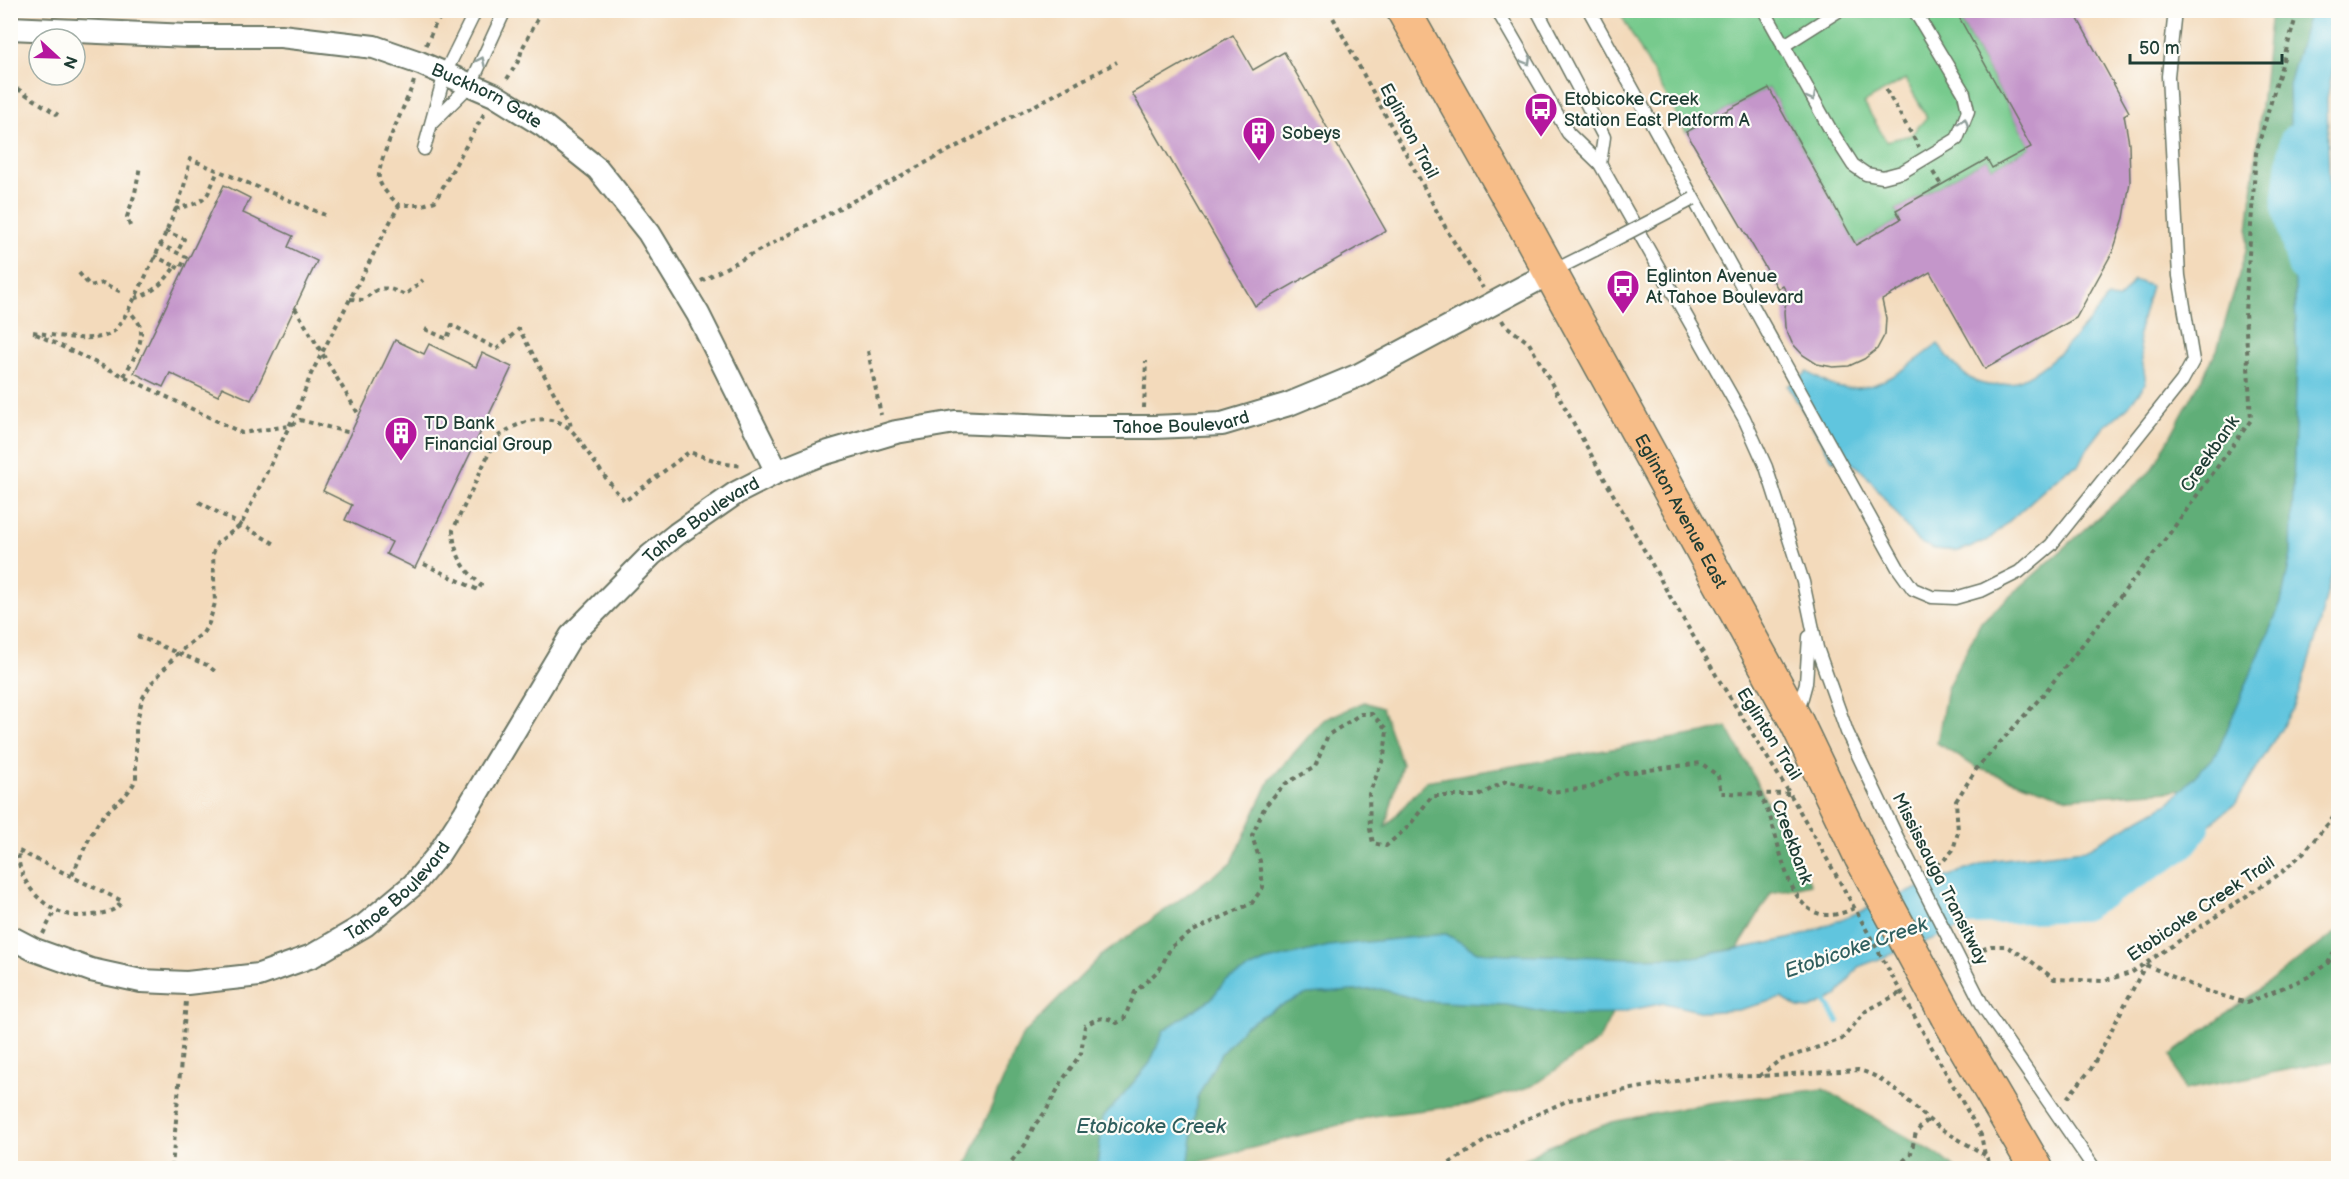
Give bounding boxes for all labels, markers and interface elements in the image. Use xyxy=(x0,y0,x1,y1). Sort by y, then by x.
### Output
north arrow xyxy=(27,27,87,87)
scale bar xyxy=(2130,27,2282,65)
text: 50 m xyxy=(2139,38,2180,59)
text: N xyxy=(58,53,81,71)
one-way arrow xyxy=(1519,55,1531,65)
one-way arrow xyxy=(474,57,486,68)
street label: Buckhorn Gate xyxy=(428,59,546,133)
street label: Eglinton Trail xyxy=(1375,80,1443,182)
place label: Etobicoke Creek Station East Platform A xyxy=(1564,89,1750,131)
bus stop icon: Etobicoke Creek Station East Platform A xyxy=(1523,91,1559,138)
one-way arrow xyxy=(1805,91,1816,101)
building icon: Sobeys xyxy=(1241,115,1277,162)
one-way arrow xyxy=(1957,117,1970,127)
place label: Sobeys xyxy=(1282,123,1341,144)
place label: Eglinton Avenue At Tahoe Boulevard xyxy=(1646,266,1804,308)
bus stop icon: Eglinton Avenue At Tahoe Boulevard xyxy=(1605,268,1641,315)
street label: Tahoe Boulevard xyxy=(1113,406,1252,438)
street label: Creekbank xyxy=(2176,412,2244,496)
place label: TD Bank Financial Group xyxy=(424,413,552,455)
building icon: TD Bank Financial Group xyxy=(383,415,419,462)
street label: Eglinton Avenue East xyxy=(1630,430,1732,592)
street label: Tahoe Boulevard xyxy=(639,472,763,567)
street label: Eglinton Trail xyxy=(1732,684,1806,784)
street label: Mississauga Transitway xyxy=(1888,790,1993,969)
street label: Creekbank xyxy=(1767,797,1817,887)
street label: Tahoe Boulevard xyxy=(341,838,454,945)
street label: Etobicoke Creek Trail xyxy=(2123,852,2279,966)
water label: Etobicoke Creek xyxy=(1781,912,1932,984)
water label: Etobicoke Creek xyxy=(1076,1115,1227,1139)

